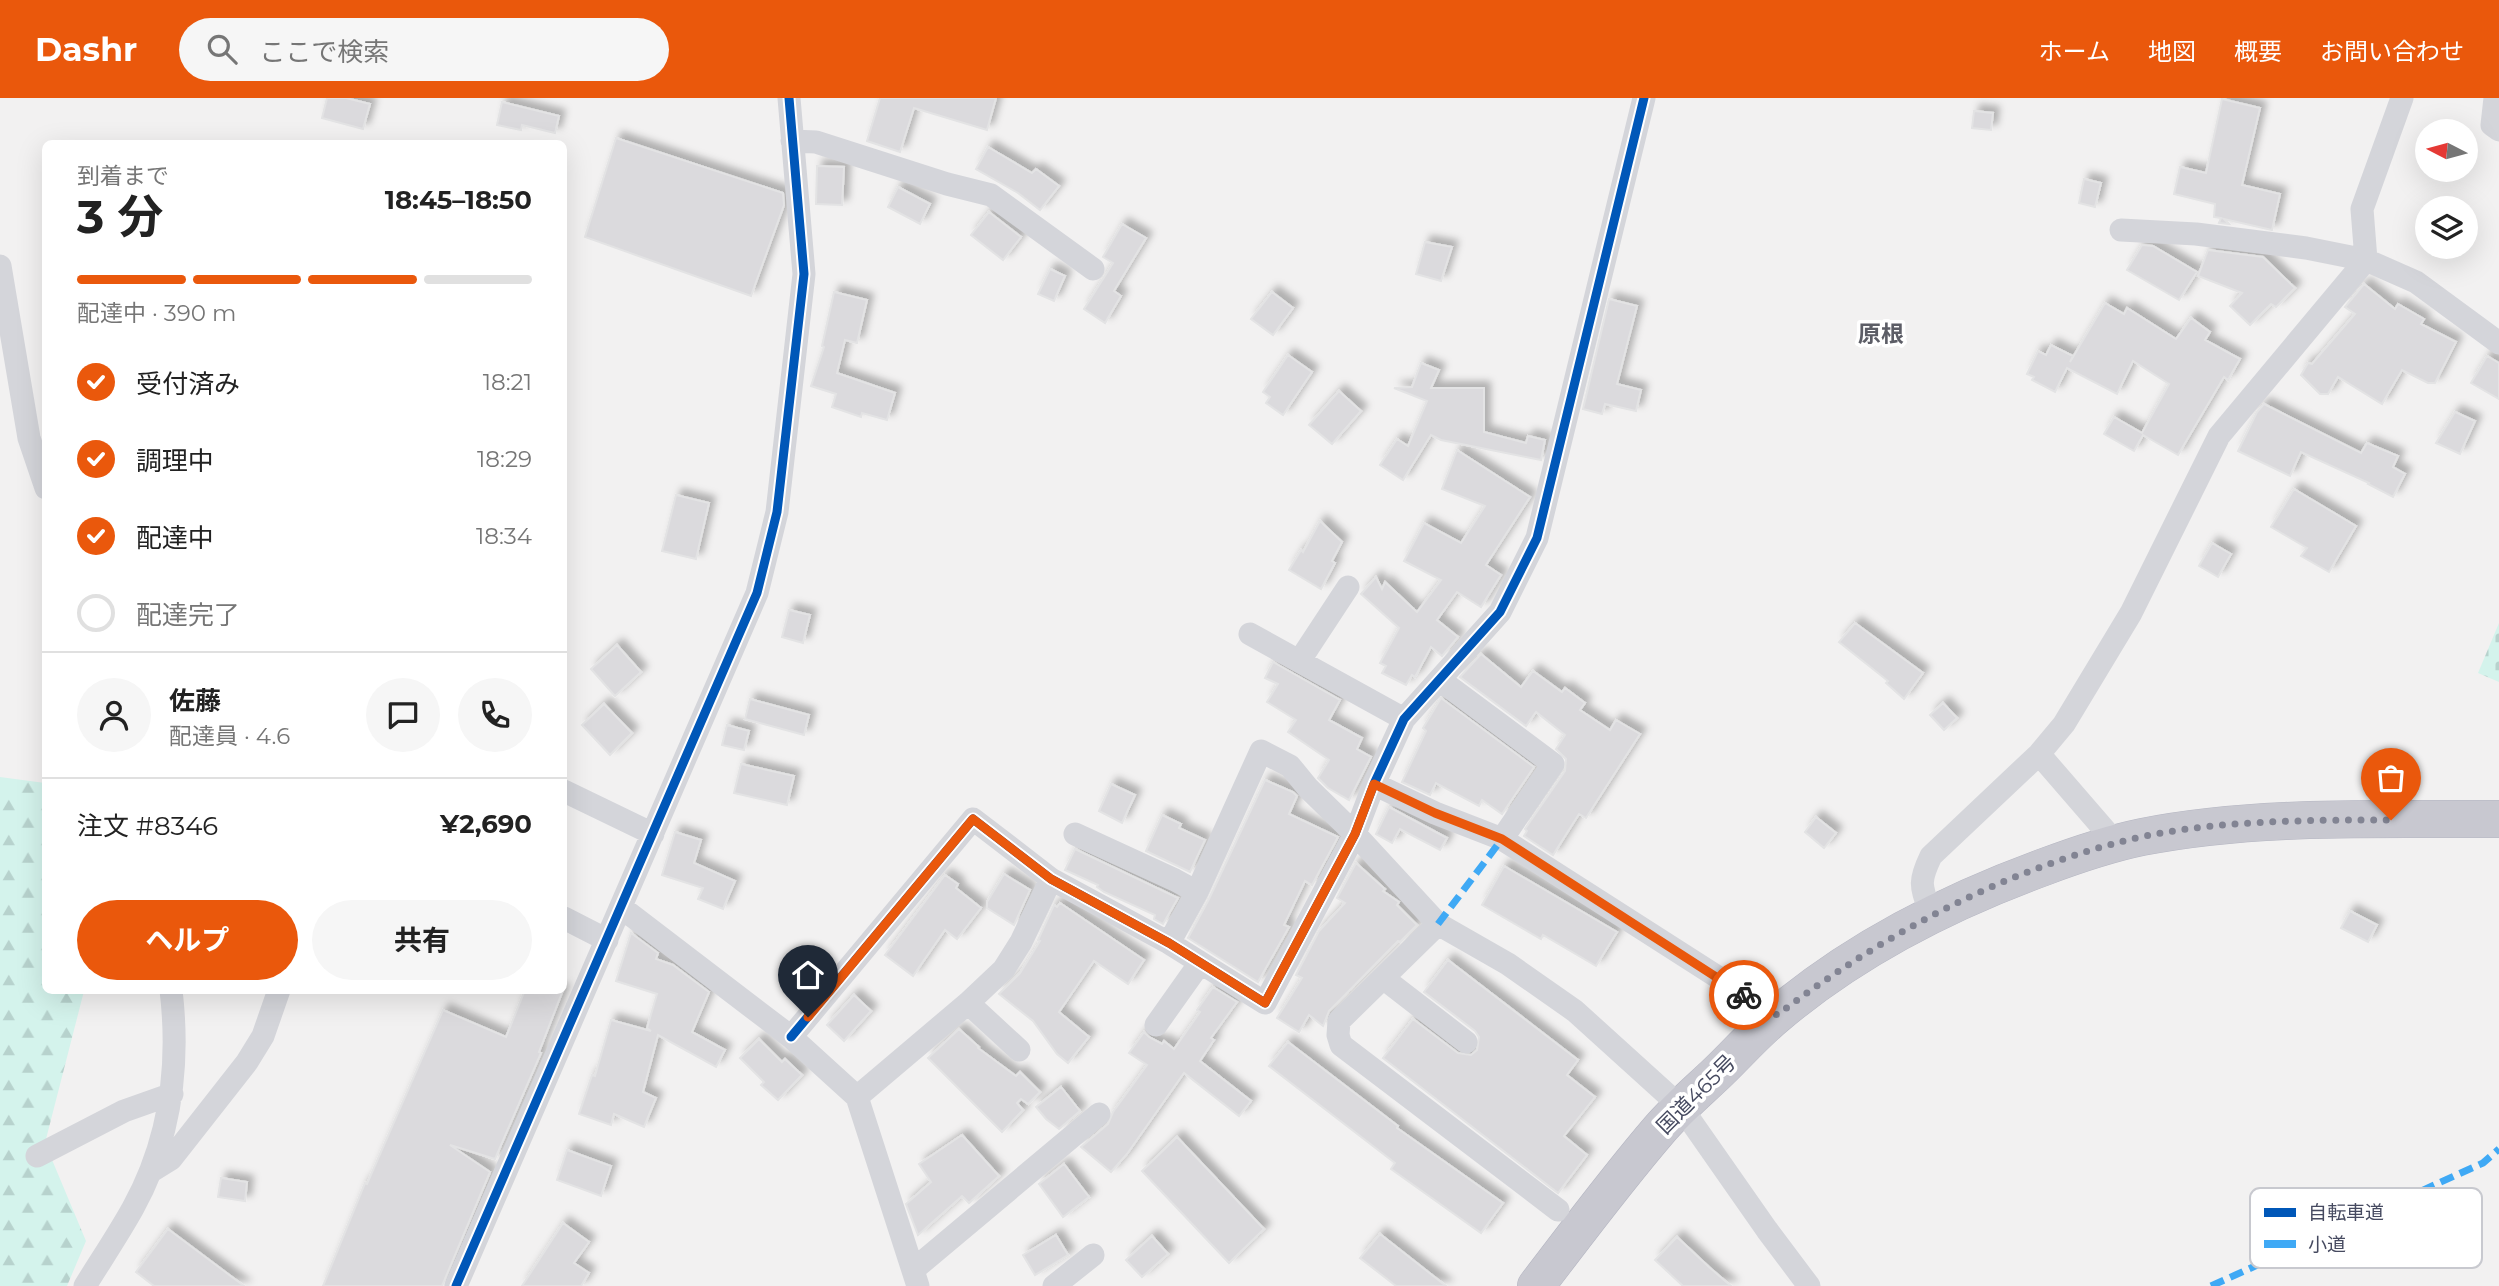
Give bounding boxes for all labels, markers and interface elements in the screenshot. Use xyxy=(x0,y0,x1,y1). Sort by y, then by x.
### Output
search box xyxy=(179,18,669,81)
text: Dashr xyxy=(35,29,137,69)
icon: search xyxy=(203,30,241,68)
text: ここで検索 xyxy=(259,36,389,68)
text: ホーム xyxy=(2039,37,2110,66)
text: 地図 xyxy=(2148,37,2196,66)
text: 概要 xyxy=(2234,37,2282,66)
text: お問い合わせ xyxy=(2320,37,2464,66)
north arrow xyxy=(2415,119,2478,182)
map controls xyxy=(2415,119,2478,259)
text: 到着まで xyxy=(77,162,169,190)
text: 18:45–18:50 xyxy=(385,184,532,216)
text: 3 分 xyxy=(77,188,163,245)
button: layers xyxy=(2415,196,2478,259)
text: 配達中 · 390 m xyxy=(77,299,236,327)
district label: 原根 xyxy=(1858,320,1904,348)
icon: check xyxy=(77,363,115,401)
text: 受付済み xyxy=(136,368,240,400)
text: 18:21 xyxy=(483,368,532,396)
icon: check xyxy=(77,440,115,478)
text: 調理中 xyxy=(136,445,214,477)
text: 18:29 xyxy=(477,445,532,473)
icon: check xyxy=(77,517,115,555)
text: 配達中 xyxy=(136,522,214,554)
text: 18:34 xyxy=(476,522,532,550)
text: 配達完了 xyxy=(136,599,240,631)
button: person xyxy=(77,678,151,752)
button: chat xyxy=(366,678,440,752)
button: phone xyxy=(458,678,532,752)
text: 佐藤 xyxy=(169,685,221,717)
text: 配達員 · 4.6 xyxy=(169,722,290,750)
pin xyxy=(2361,748,2421,820)
icon: bag xyxy=(2372,759,2410,797)
text: ¥2,690 xyxy=(440,808,532,840)
text: 注文 #8346 xyxy=(77,810,218,842)
button: ヘルプ xyxy=(77,900,298,980)
button: 共有 xyxy=(312,900,532,980)
pin xyxy=(778,945,838,1017)
icon: home xyxy=(789,956,827,994)
courier xyxy=(1709,960,1779,1030)
icon: bike xyxy=(1725,976,1763,1014)
street label: 国道465号 xyxy=(1651,1049,1741,1139)
legend xyxy=(2250,1188,2482,1268)
text: 自転車道 xyxy=(2308,1201,2384,1224)
text: 小道 xyxy=(2308,1233,2346,1256)

